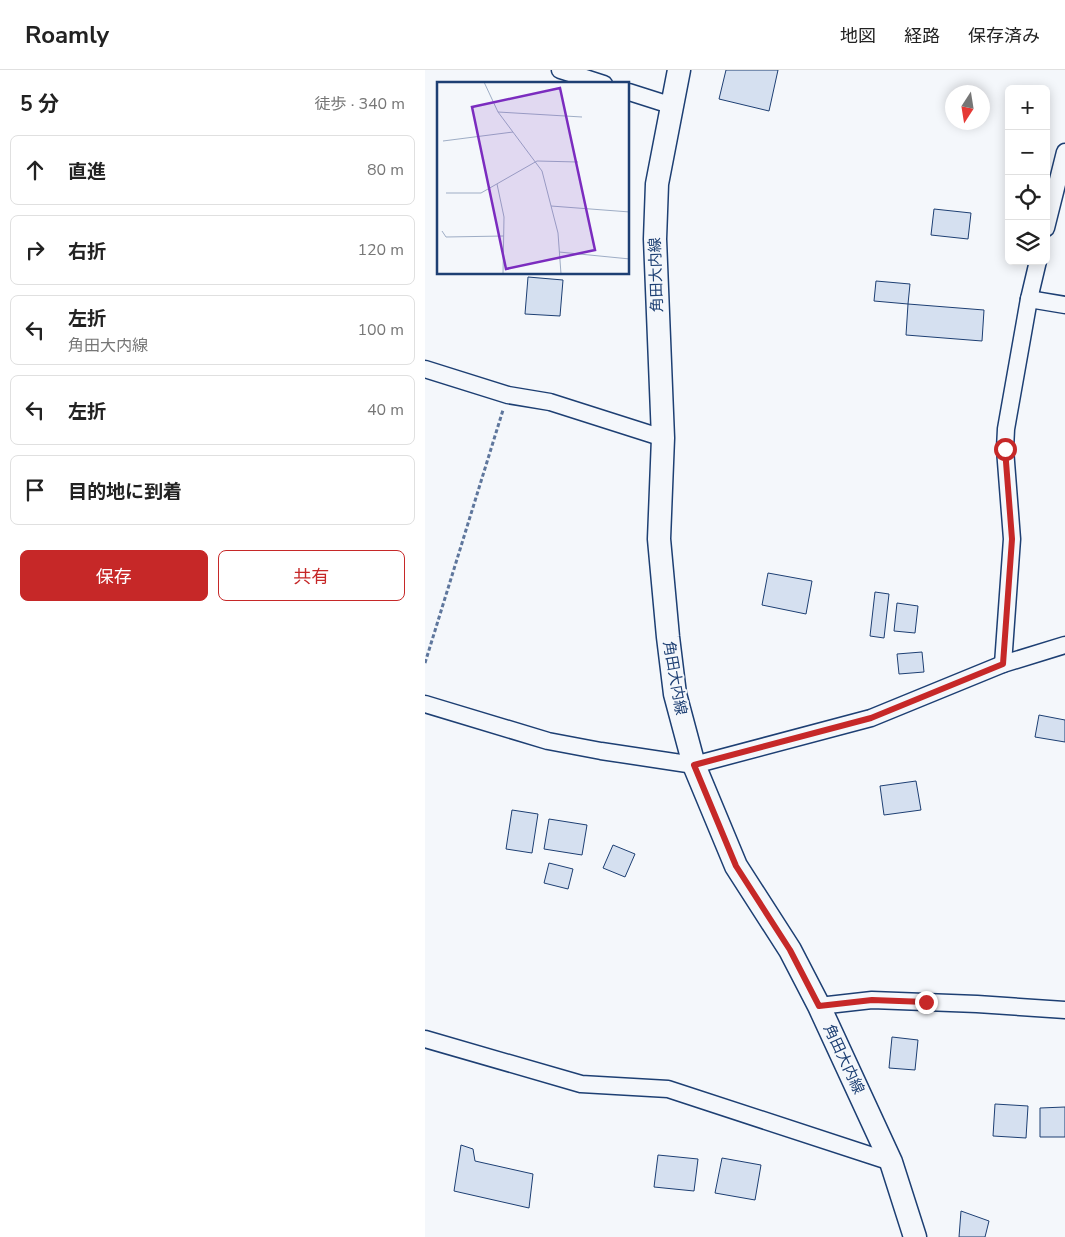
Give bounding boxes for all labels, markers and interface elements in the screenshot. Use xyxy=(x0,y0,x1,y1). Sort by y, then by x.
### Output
text: Roamly xyxy=(25,19,109,51)
text: 地図 xyxy=(840,24,876,48)
text: 経路 xyxy=(904,24,940,48)
text: 保存済み xyxy=(968,24,1040,48)
inset map xyxy=(437,82,630,275)
north arrow xyxy=(945,85,990,130)
map controls xyxy=(1005,85,1050,265)
button: + xyxy=(1005,85,1050,130)
text: 5 分 xyxy=(20,90,59,118)
text: 徒歩 · 340 m xyxy=(315,93,405,115)
button: − xyxy=(1005,130,1050,175)
icon: ahead xyxy=(21,156,49,184)
text: 直進 xyxy=(68,159,106,185)
text: 80 m xyxy=(367,159,404,181)
button: locate xyxy=(1005,175,1050,220)
button: layers xyxy=(1005,220,1050,265)
icon: right xyxy=(21,236,49,264)
street label: 角田大内線 xyxy=(645,237,667,313)
text: 右折 xyxy=(68,239,106,265)
text: 120 m xyxy=(357,239,404,261)
text: 左折 xyxy=(68,306,106,332)
icon: left xyxy=(21,316,49,344)
text: 100 m xyxy=(357,319,404,341)
text: 角田大内線 xyxy=(68,335,148,357)
icon: left xyxy=(21,396,49,424)
text: 左折 xyxy=(68,399,106,425)
text: 40 m xyxy=(367,399,404,421)
route start xyxy=(994,438,1017,461)
icon: arrive xyxy=(21,476,49,504)
text: 目的地に到着 xyxy=(68,479,182,505)
button: 保存 xyxy=(20,550,208,601)
button: 共有 xyxy=(218,550,405,601)
street label: 角田大内線 xyxy=(659,639,691,717)
route end xyxy=(915,991,938,1014)
street label: 角田大内線 xyxy=(819,1021,869,1097)

